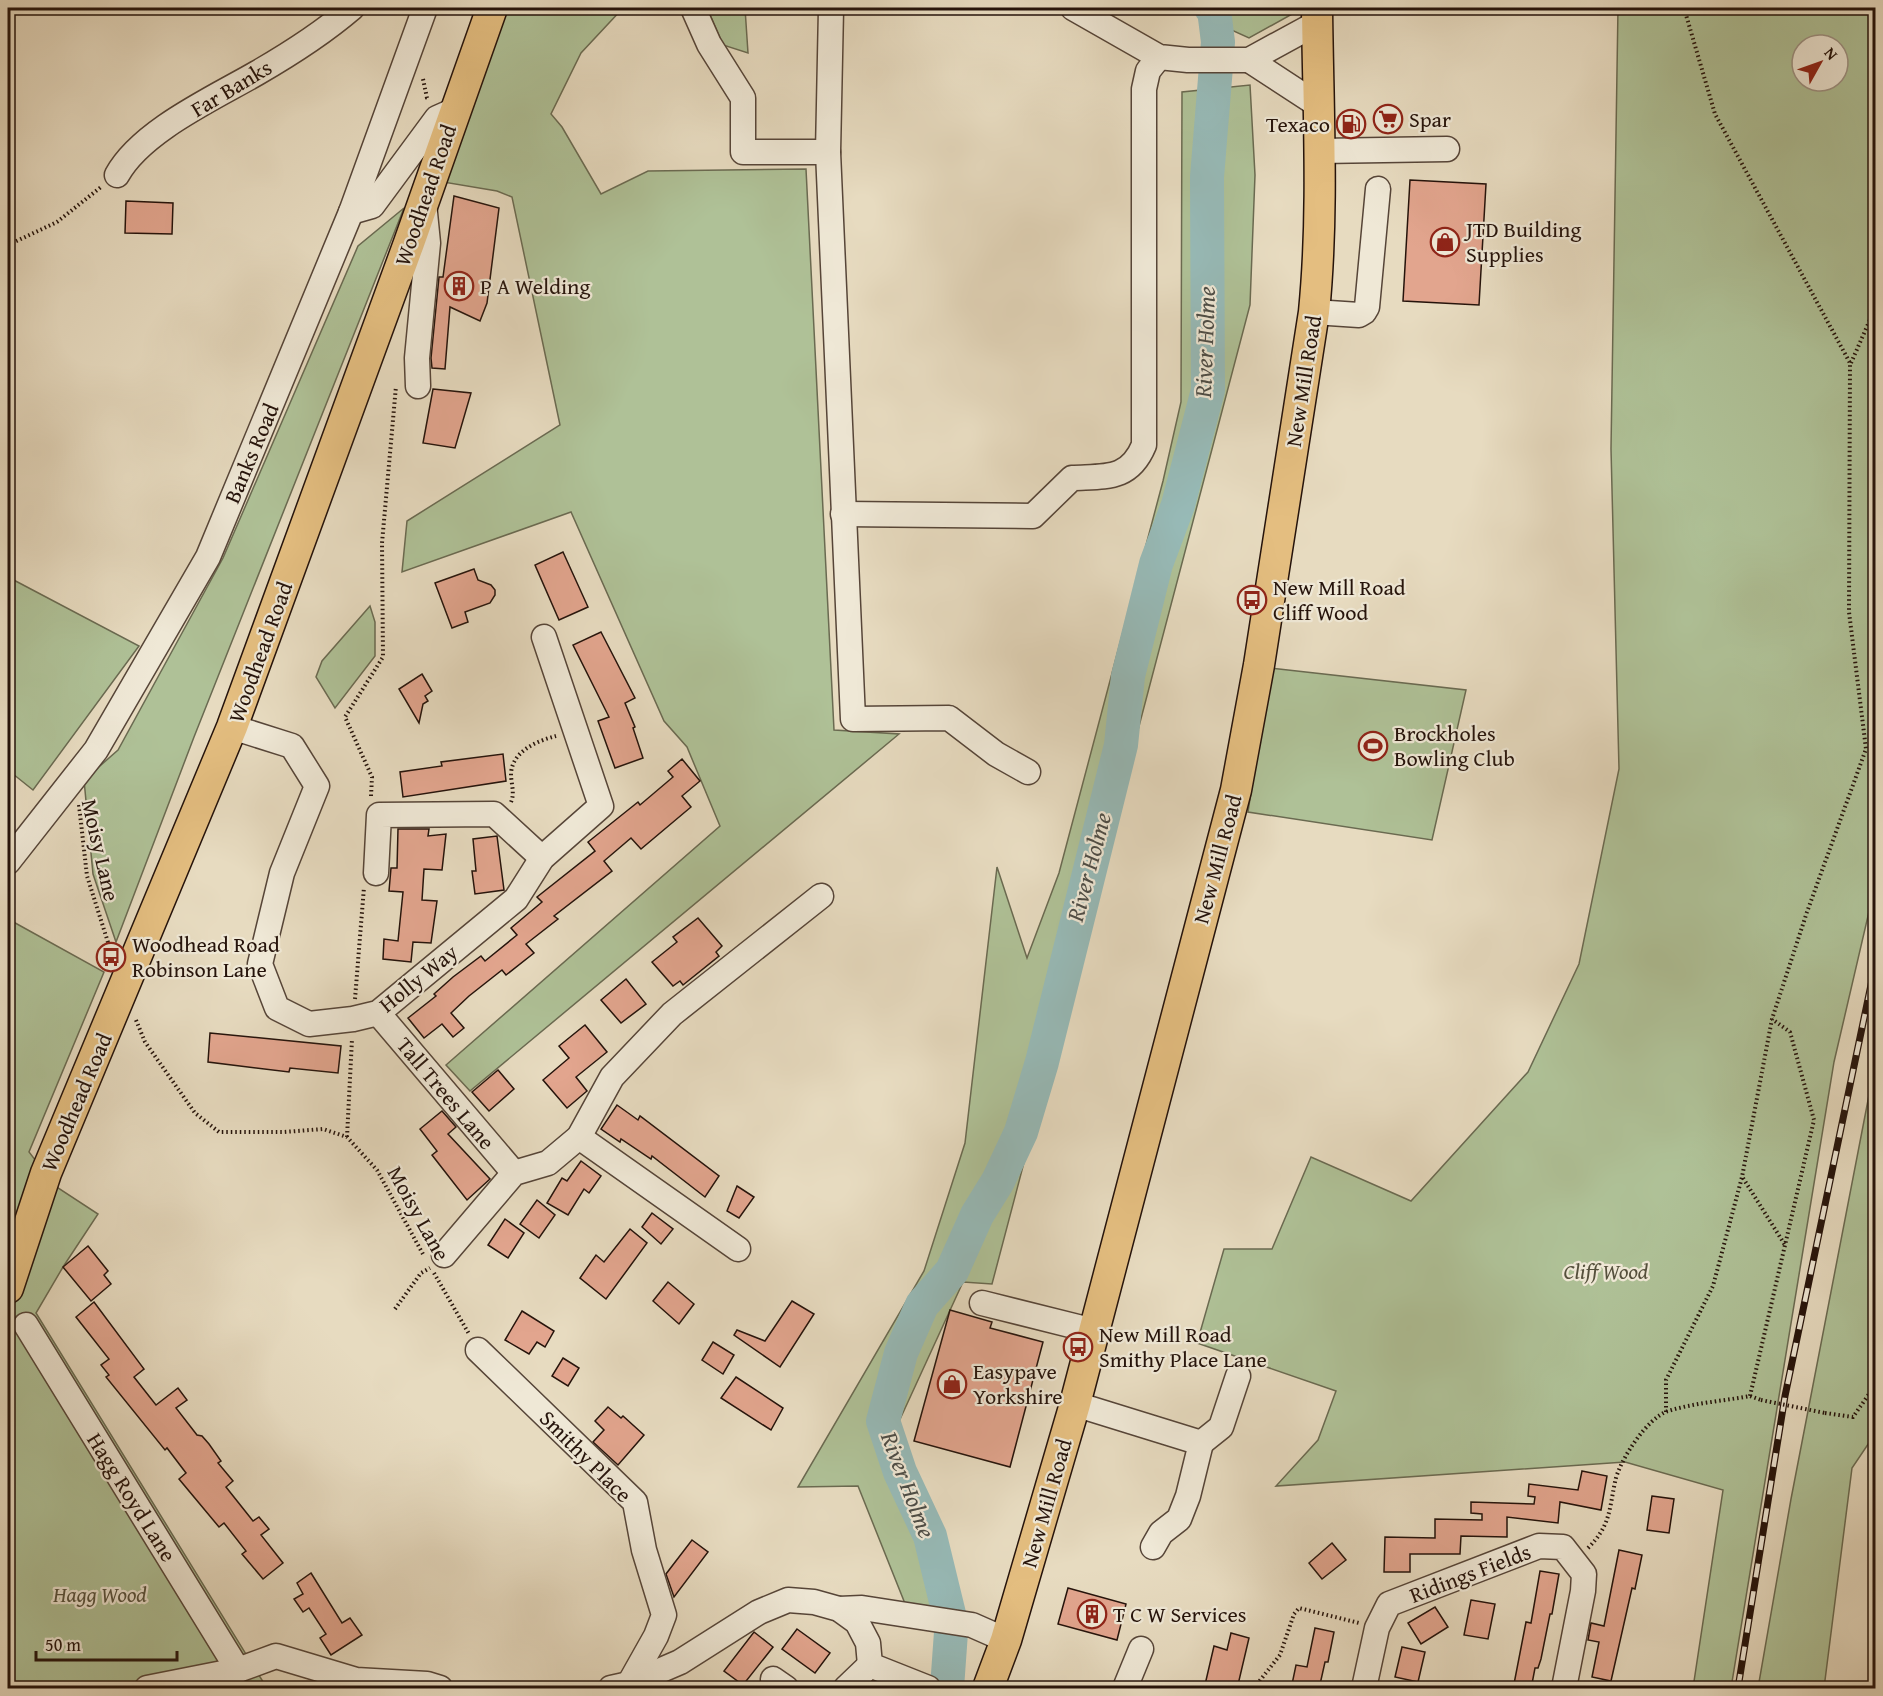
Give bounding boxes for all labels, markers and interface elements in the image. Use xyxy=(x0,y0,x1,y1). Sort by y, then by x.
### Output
north arrow xyxy=(1790,33,1850,93)
text: N xyxy=(1819,42,1844,65)
street label: Far Banks xyxy=(184,51,278,125)
supermarket icon: Spar xyxy=(1372,103,1404,135)
place label: Spar xyxy=(1409,103,1451,135)
place label: Texaco xyxy=(1266,108,1330,140)
fuel station icon: Texaco xyxy=(1335,108,1367,140)
street label: Woodhead Road xyxy=(386,120,464,270)
place label: JTD Building Supplies xyxy=(1463,213,1581,270)
shop icon: JTD Building Supplies xyxy=(1429,226,1461,258)
building icon: P A Welding xyxy=(443,270,475,302)
place label: P A Welding xyxy=(480,270,590,302)
water label: River Holme xyxy=(1185,285,1224,399)
street label: New Mill Road xyxy=(1277,313,1329,449)
street label: Banks Road xyxy=(216,398,287,508)
place label: New Mill Road Cliff Wood xyxy=(1273,571,1406,628)
street label: Woodhead Road xyxy=(220,577,300,727)
bus stop icon: New Mill Road Cliff Wood xyxy=(1236,584,1268,616)
place label: Brockholes Bowling Club xyxy=(1394,717,1515,774)
sports icon: Brockholes Bowling Club xyxy=(1357,730,1389,762)
street label: New Mill Road xyxy=(1184,791,1250,927)
street label: Moisy Lane xyxy=(74,796,128,904)
water label: River Holme xyxy=(1057,808,1120,926)
place label: Woodhead Road Robinson Lane xyxy=(132,928,280,985)
street label: Holly Way xyxy=(372,936,464,1020)
bus stop icon: Woodhead Road Robinson Lane xyxy=(95,941,127,973)
street label: Woodhead Road xyxy=(32,1028,120,1176)
street label: Tall Trees Lane xyxy=(389,1030,503,1156)
street label: Moisy Lane xyxy=(380,1160,458,1266)
park label: Cliff Wood xyxy=(1564,1255,1649,1287)
place label: New Mill Road Smithy Place Lane xyxy=(1099,1318,1267,1375)
bus stop icon: New Mill Road Smithy Place Lane xyxy=(1062,1331,1094,1363)
place label: Easypave Yorkshire xyxy=(973,1355,1063,1412)
shop icon: Easypave Yorkshire xyxy=(936,1368,968,1400)
street label: Smithy Place xyxy=(533,1403,639,1509)
street label: Hagg Royd Lane xyxy=(79,1426,185,1568)
water label: River Holme xyxy=(872,1426,945,1543)
street label: New Mill Road xyxy=(1012,1435,1080,1571)
street label: Ridings Fields xyxy=(1405,1535,1535,1611)
park label: Hagg Wood xyxy=(52,1578,147,1610)
building icon: T C W Services xyxy=(1076,1598,1108,1630)
place label: T C W Services xyxy=(1113,1598,1247,1630)
scale bar xyxy=(36,1624,177,1662)
text: 50 m xyxy=(45,1631,81,1658)

